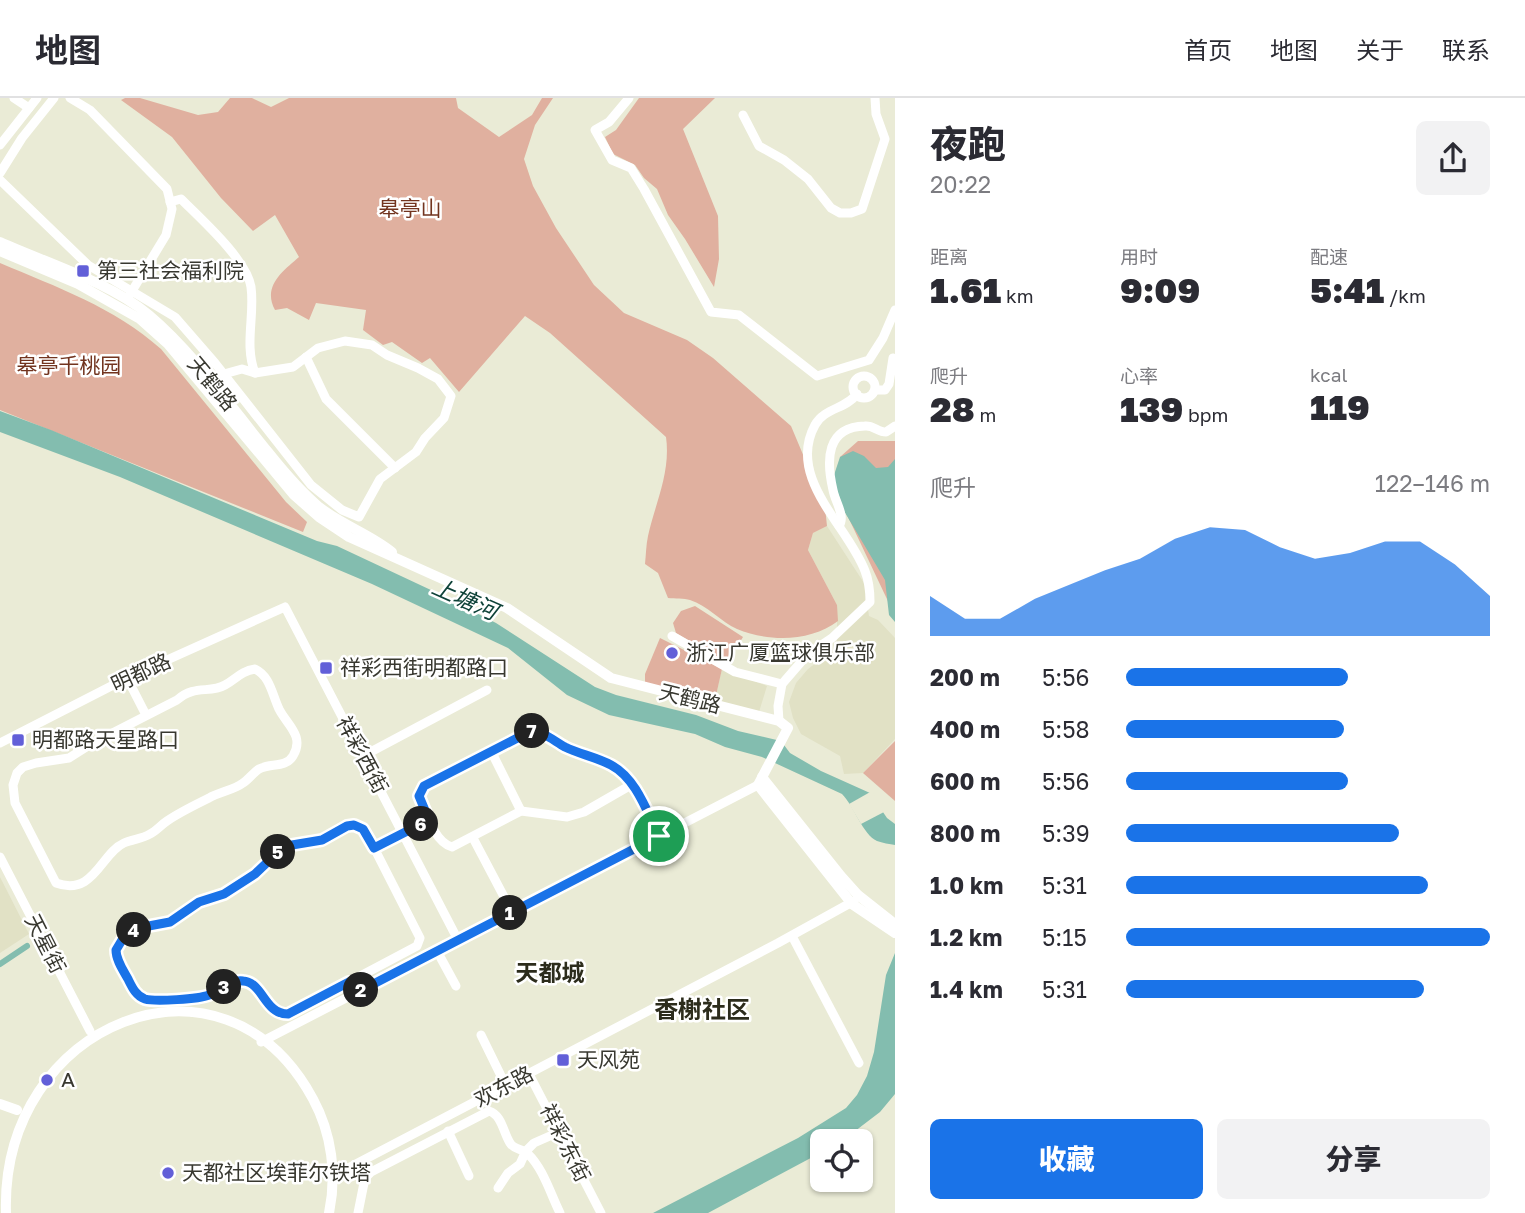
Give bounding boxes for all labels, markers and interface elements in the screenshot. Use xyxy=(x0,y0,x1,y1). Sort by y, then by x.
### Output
text: 地图 xyxy=(35,30,101,69)
text: 首页 xyxy=(1184,35,1232,64)
text: 地图 xyxy=(1270,35,1318,64)
text: 关于 xyxy=(1356,35,1404,64)
text: 联系 xyxy=(1442,35,1490,64)
text: 夜跑 xyxy=(930,121,1006,166)
button: share xyxy=(1416,121,1490,195)
text: 20:22 xyxy=(930,170,991,198)
park label: 皋亭山 xyxy=(379,195,442,221)
text: 距离 xyxy=(930,245,968,268)
text: 用时 xyxy=(1120,245,1158,268)
text: 配速 xyxy=(1310,245,1348,268)
place label: 第三社会福利院 xyxy=(97,257,244,283)
marker: 第三社会福利院 xyxy=(75,263,91,279)
text: 1.61 xyxy=(930,269,1001,311)
text: 9:09 xyxy=(1120,269,1200,311)
text: 5:41 xyxy=(1310,269,1384,311)
text: km xyxy=(1001,284,1034,307)
text: /km xyxy=(1384,284,1426,307)
street label: 天鹤路 xyxy=(183,351,243,416)
park label: 皋亭千桃园 xyxy=(17,352,122,378)
text: kcal xyxy=(1310,363,1348,386)
text: 爬升 xyxy=(930,364,968,387)
text: 心率 xyxy=(1120,364,1158,387)
text: 119 xyxy=(1310,386,1370,428)
text: 28 xyxy=(930,388,975,430)
text: 139 xyxy=(1120,388,1183,430)
text: m xyxy=(975,403,996,426)
text: bpm xyxy=(1183,403,1228,426)
text: 122–146 m xyxy=(1375,469,1490,497)
text: 爬升 xyxy=(930,473,976,501)
water label: 上塘河 xyxy=(428,571,506,627)
place label: 浙江广厦篮球俱乐部 xyxy=(686,639,875,665)
marker: 浙江广厦篮球俱乐部 xyxy=(664,645,680,661)
street label: 明都路 xyxy=(107,647,175,697)
place label: 祥彩西街明都路口 xyxy=(340,654,508,680)
marker: 祥彩西街明都路口 xyxy=(318,660,334,676)
text: 200 m xyxy=(930,663,1000,691)
text: 5:56 xyxy=(1042,663,1090,691)
street label: 天鹤路 xyxy=(657,678,724,718)
street label: 祥彩西街 xyxy=(332,711,394,798)
pin: 7 xyxy=(514,714,550,748)
text: 400 m xyxy=(930,715,1000,743)
text: 5:58 xyxy=(1042,715,1090,743)
text: 7 xyxy=(526,719,537,742)
place label: 明都路天星路口 xyxy=(32,726,179,752)
marker: 明都路天星路口 xyxy=(10,732,26,748)
text: 600 m xyxy=(930,767,1000,795)
text: 5:56 xyxy=(1042,767,1090,795)
pin: 6 xyxy=(404,806,438,842)
pin xyxy=(629,806,689,866)
text: 6 xyxy=(414,812,427,835)
icon: arrive xyxy=(640,817,678,855)
text: 800 m xyxy=(930,819,1001,847)
text: 5:39 xyxy=(1042,819,1090,847)
pin: 5 xyxy=(260,834,296,870)
text: 5 xyxy=(272,840,283,863)
text: 1.0 km xyxy=(930,871,1003,899)
text: 5:31 xyxy=(1042,871,1087,899)
pin: 1 xyxy=(492,896,528,930)
text: 1 xyxy=(505,901,514,924)
street label: 天星街 xyxy=(20,910,72,978)
pin: 4 xyxy=(116,912,152,948)
text: 4 xyxy=(128,918,139,941)
text: 1.2 km xyxy=(930,923,1002,951)
text: 5:15 xyxy=(1042,923,1087,951)
district label: 天都城 xyxy=(516,958,585,986)
pin: 3 xyxy=(206,970,242,1004)
pin: 2 xyxy=(344,972,378,1008)
text: 3 xyxy=(218,975,229,998)
text: 1.4 km xyxy=(930,975,1003,1003)
text: 5:31 xyxy=(1042,975,1087,1003)
text: 2 xyxy=(355,978,366,1001)
district label: 香榭社区 xyxy=(654,994,750,1023)
place label: 天风苑 xyxy=(577,1046,640,1072)
marker: 天风苑 xyxy=(555,1052,571,1068)
street label: 欢东路 xyxy=(470,1060,537,1112)
place label: A xyxy=(61,1066,75,1092)
marker: A xyxy=(39,1072,55,1088)
street label: 祥彩东街 xyxy=(535,1099,597,1186)
button: 收藏 xyxy=(930,1119,1203,1199)
button: 分享 xyxy=(1217,1119,1490,1199)
map controls xyxy=(810,1129,873,1192)
button: locate xyxy=(810,1129,873,1192)
place label: 天都社区埃菲尔铁塔 xyxy=(182,1159,371,1185)
marker: 天都社区埃菲尔铁塔 xyxy=(160,1165,176,1181)

